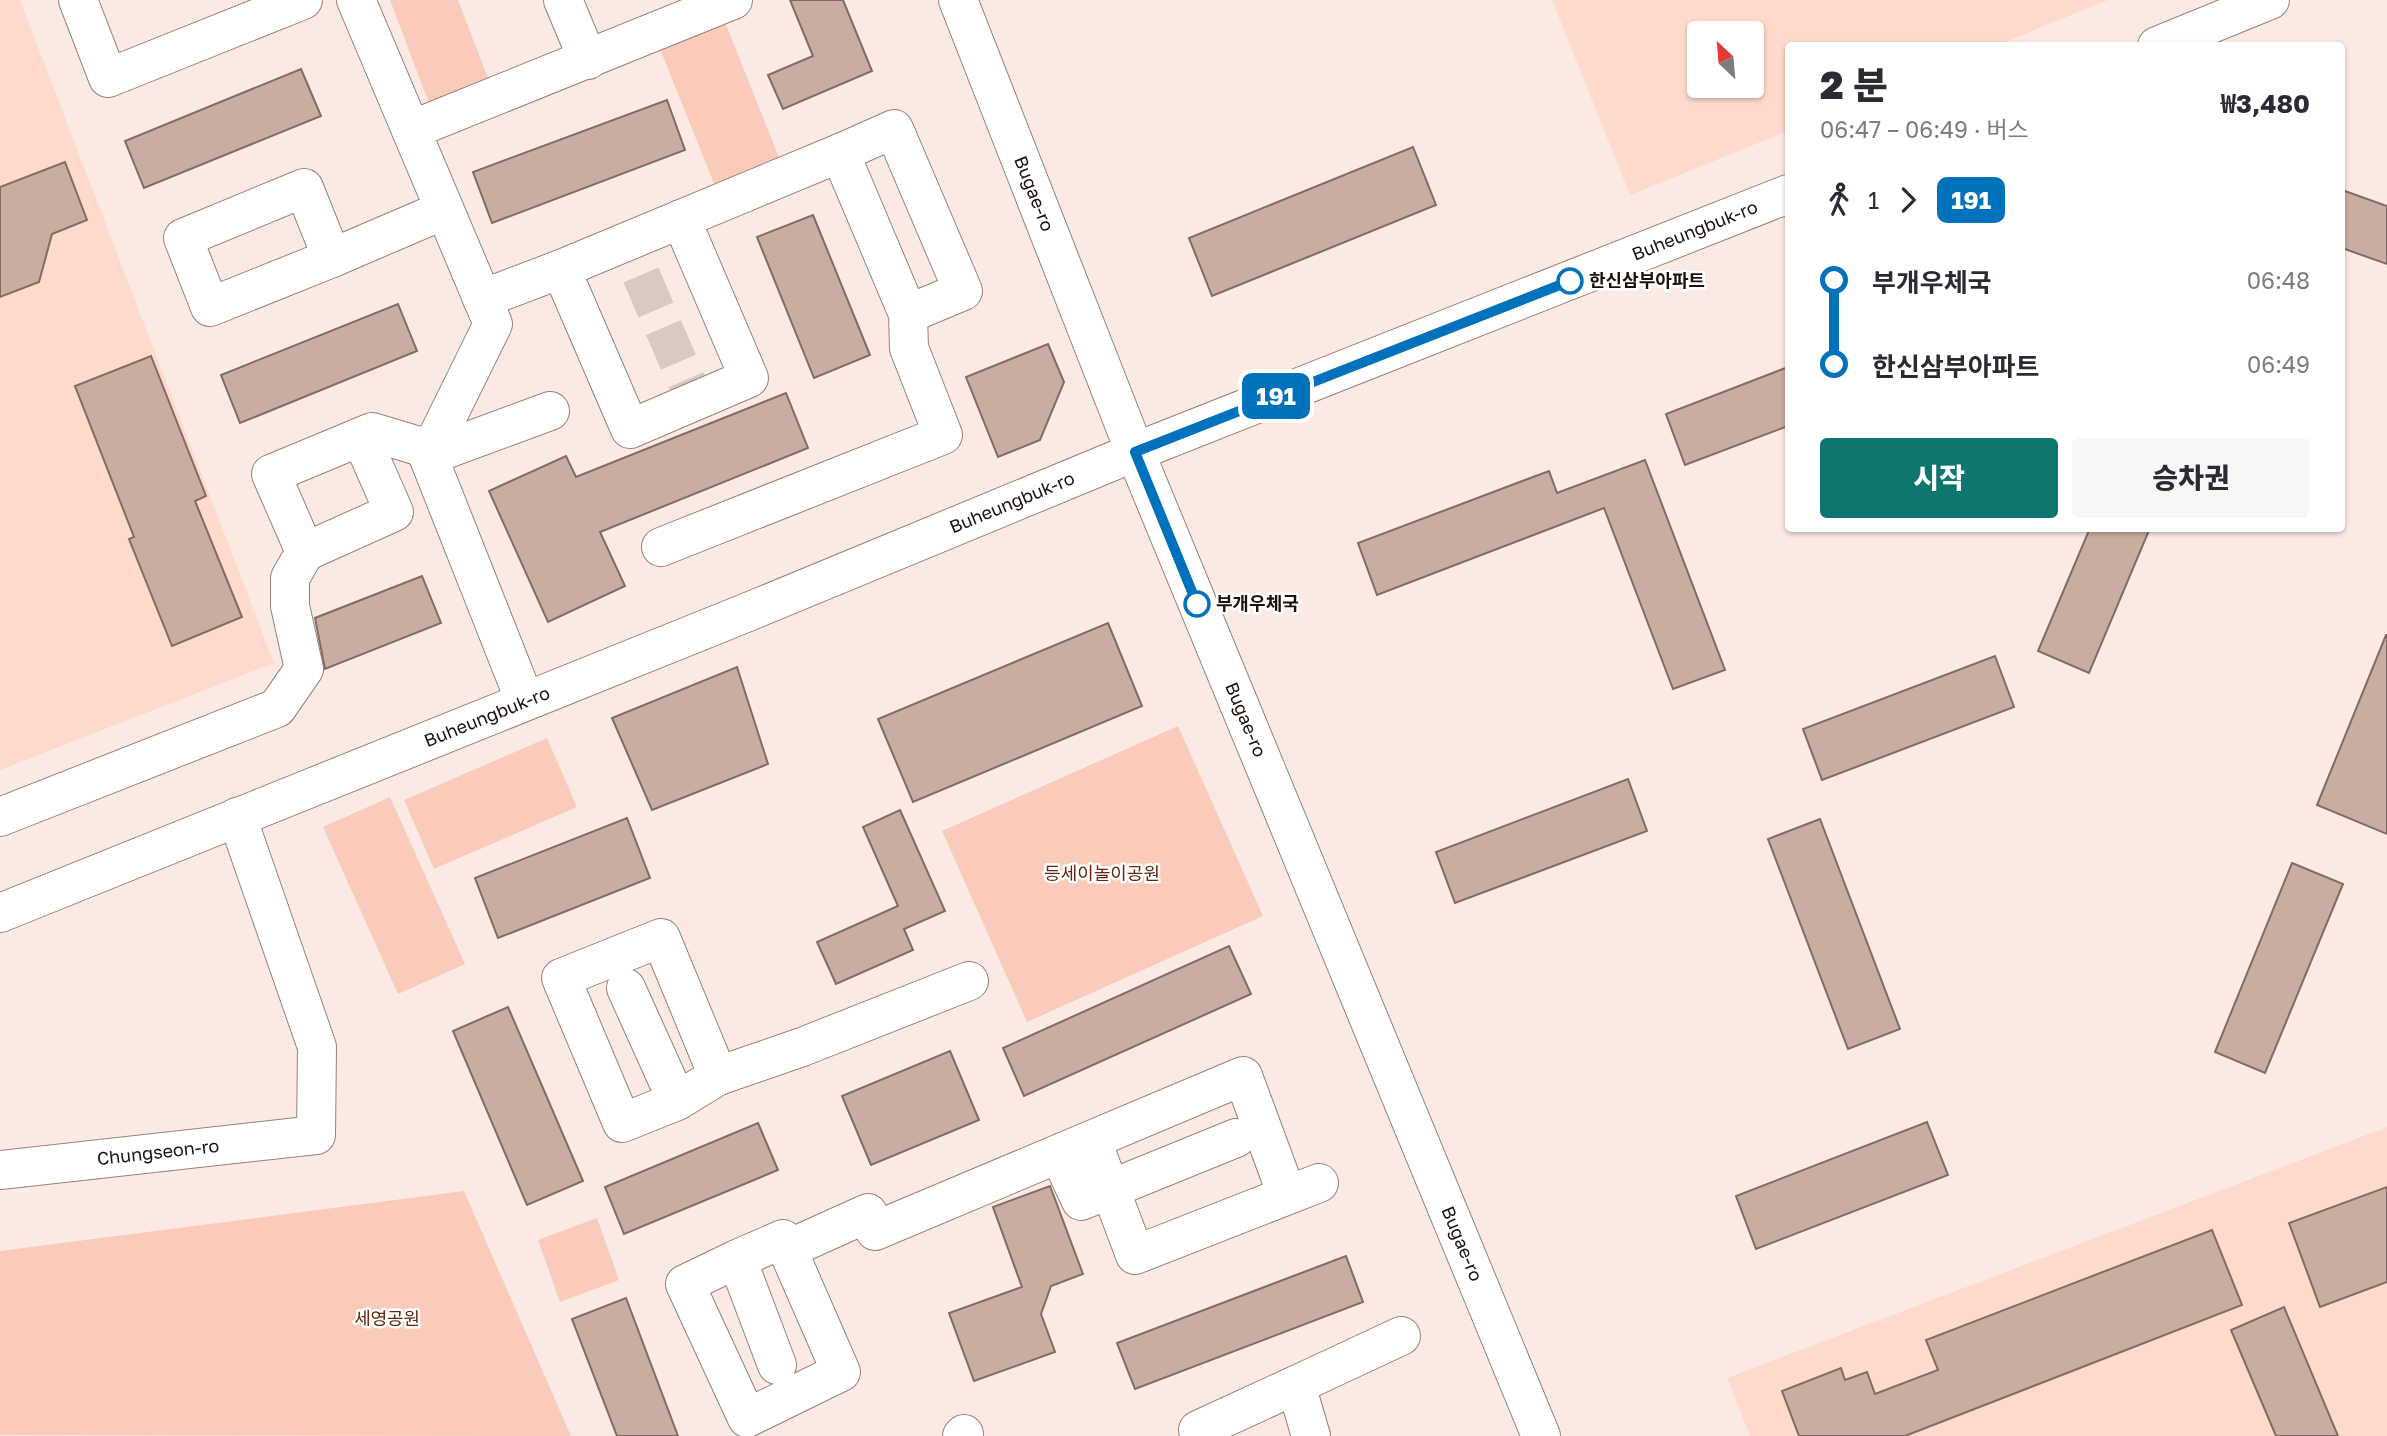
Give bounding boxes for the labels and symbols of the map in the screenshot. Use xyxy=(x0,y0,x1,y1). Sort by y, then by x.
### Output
north arrow xyxy=(1687,21,1764,98)
street label: Bugae-ro xyxy=(1010,152,1059,234)
street label: Buheungbuk-ro xyxy=(1628,195,1761,265)
marker: 한신삼부아파트 xyxy=(1557,268,1583,294)
place label: 한신삼부아파트 xyxy=(1589,269,1705,291)
line badge: 191 xyxy=(1236,373,1316,419)
street label: Buheungbuk-ro xyxy=(946,466,1078,538)
marker: 부개우체국 xyxy=(1184,591,1210,617)
place label: 부개우체국 xyxy=(1216,592,1299,614)
street label: Bugae-ro xyxy=(1221,679,1272,760)
street label: Buheungbuk-ro xyxy=(421,681,553,751)
park label: 등세이놀이공원 xyxy=(1044,862,1160,884)
street label: Chungseon-ro xyxy=(96,1134,220,1169)
street label: Bugae-ro xyxy=(1437,1203,1488,1284)
park label: 세영공원 xyxy=(354,1307,420,1329)

